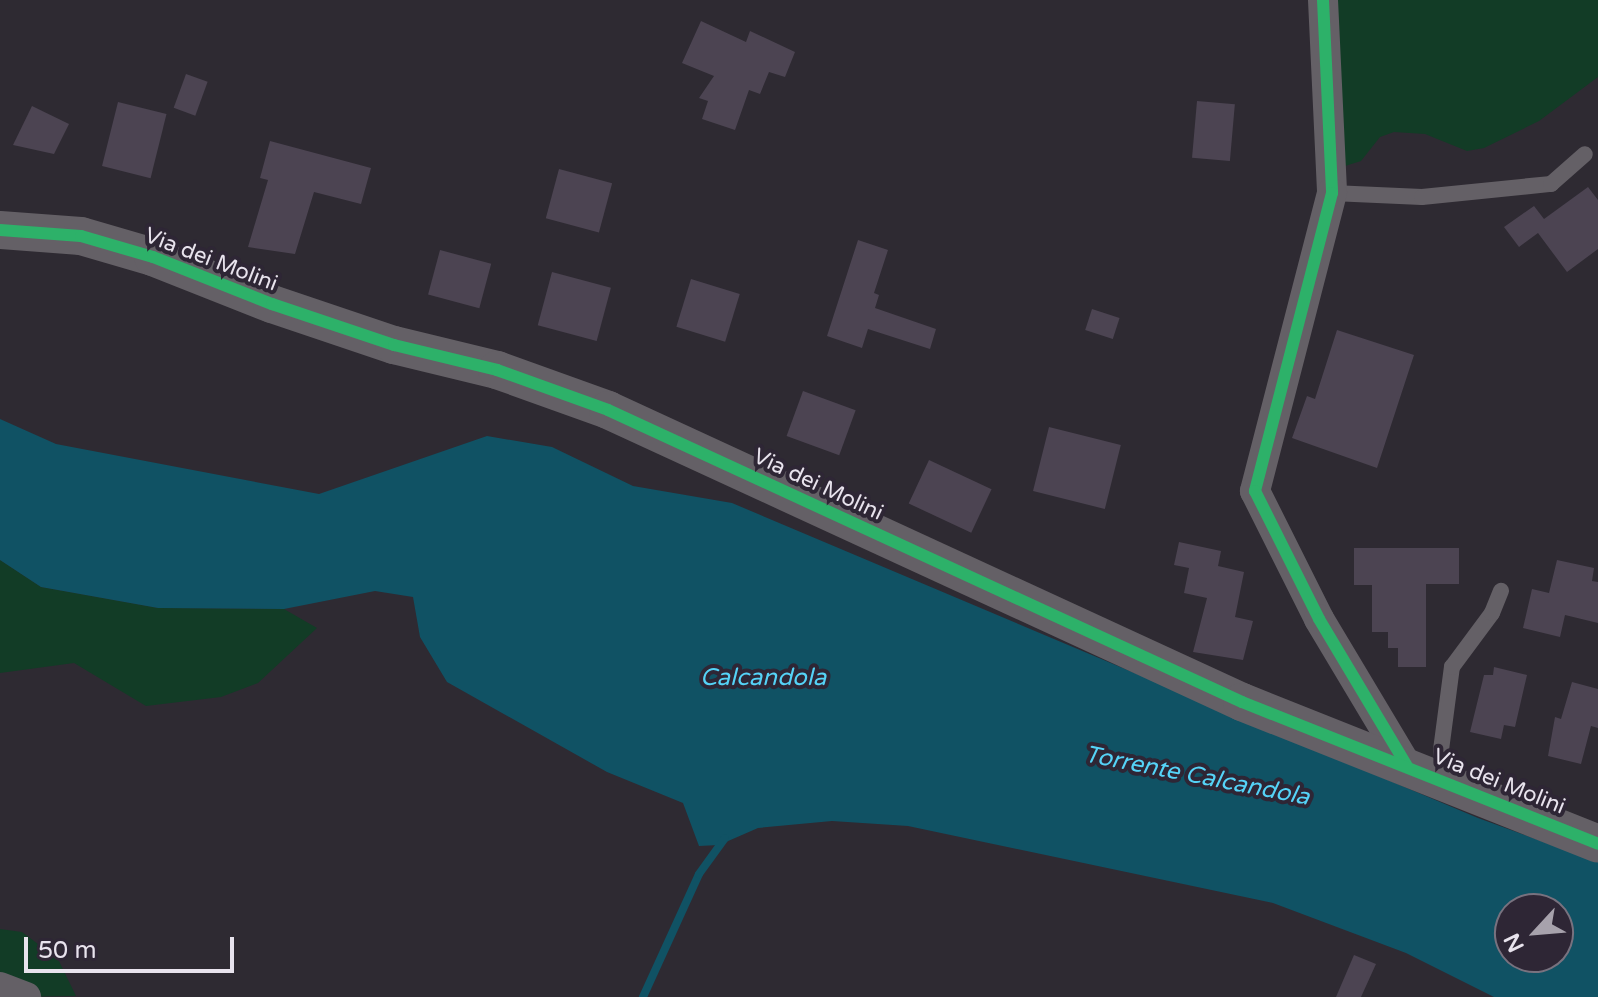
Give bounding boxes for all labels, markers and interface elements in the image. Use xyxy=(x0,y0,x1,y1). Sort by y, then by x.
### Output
street label: Via dei Molini xyxy=(141,223,281,297)
street label: Via dei Molini xyxy=(749,443,887,527)
water label: Calcandola xyxy=(700,664,826,692)
water label: Torrente Calcandola xyxy=(1082,740,1312,812)
street label: Via dei Molini xyxy=(1429,743,1569,821)
north arrow xyxy=(1494,893,1574,973)
scale bar xyxy=(28,921,238,971)
text: N xyxy=(1499,929,1530,956)
text: 50 m xyxy=(38,936,96,965)

